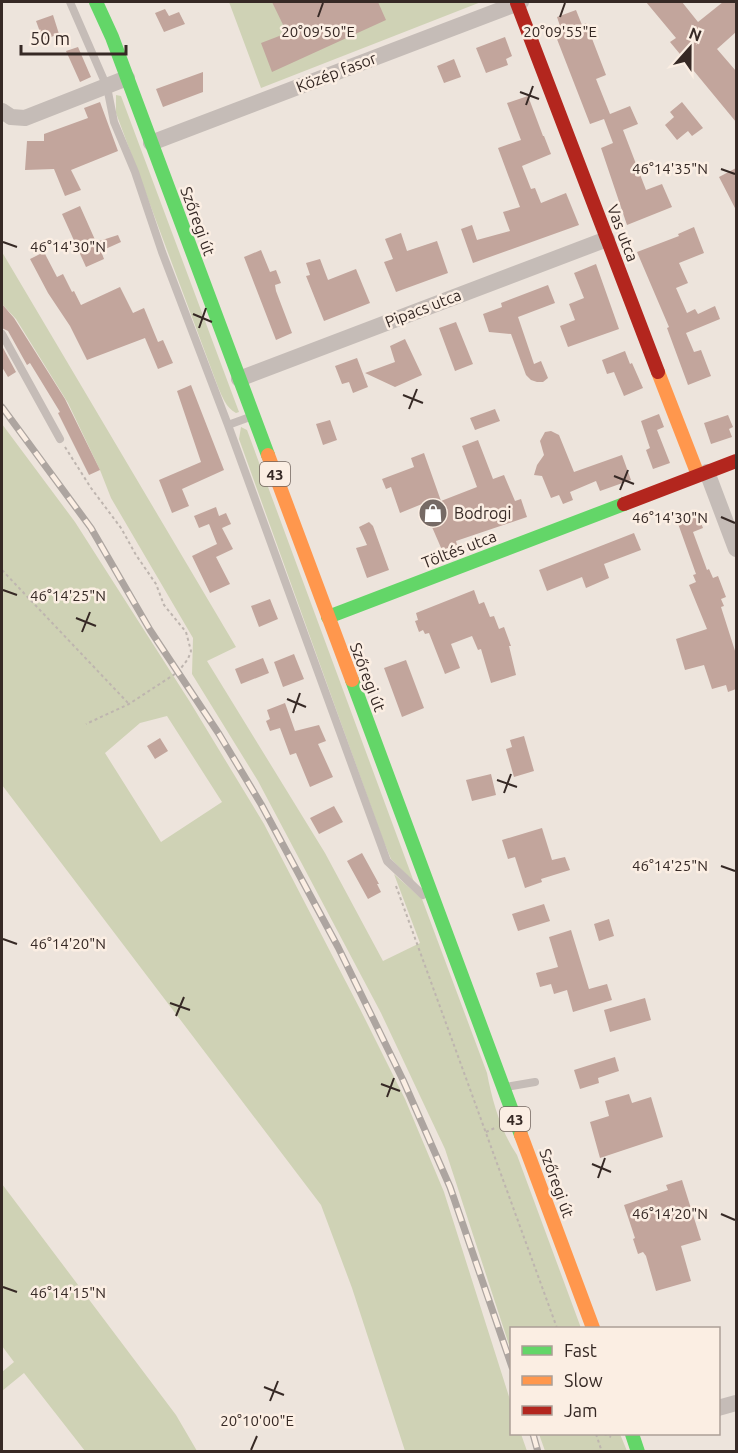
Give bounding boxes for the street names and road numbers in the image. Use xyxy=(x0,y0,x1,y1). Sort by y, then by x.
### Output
street label: Közép fasor xyxy=(293,48,379,96)
street label: Szőregi út xyxy=(177,184,219,259)
street label: Vas utca xyxy=(604,202,642,264)
street label: Pipacs utca xyxy=(382,285,464,331)
road number: 43 xyxy=(260,462,290,486)
street label: Töltés utca xyxy=(419,527,499,571)
street label: Szőregi út xyxy=(347,640,390,714)
road number: 43 xyxy=(500,1107,530,1131)
street label: Szőregi út xyxy=(536,1146,578,1221)

